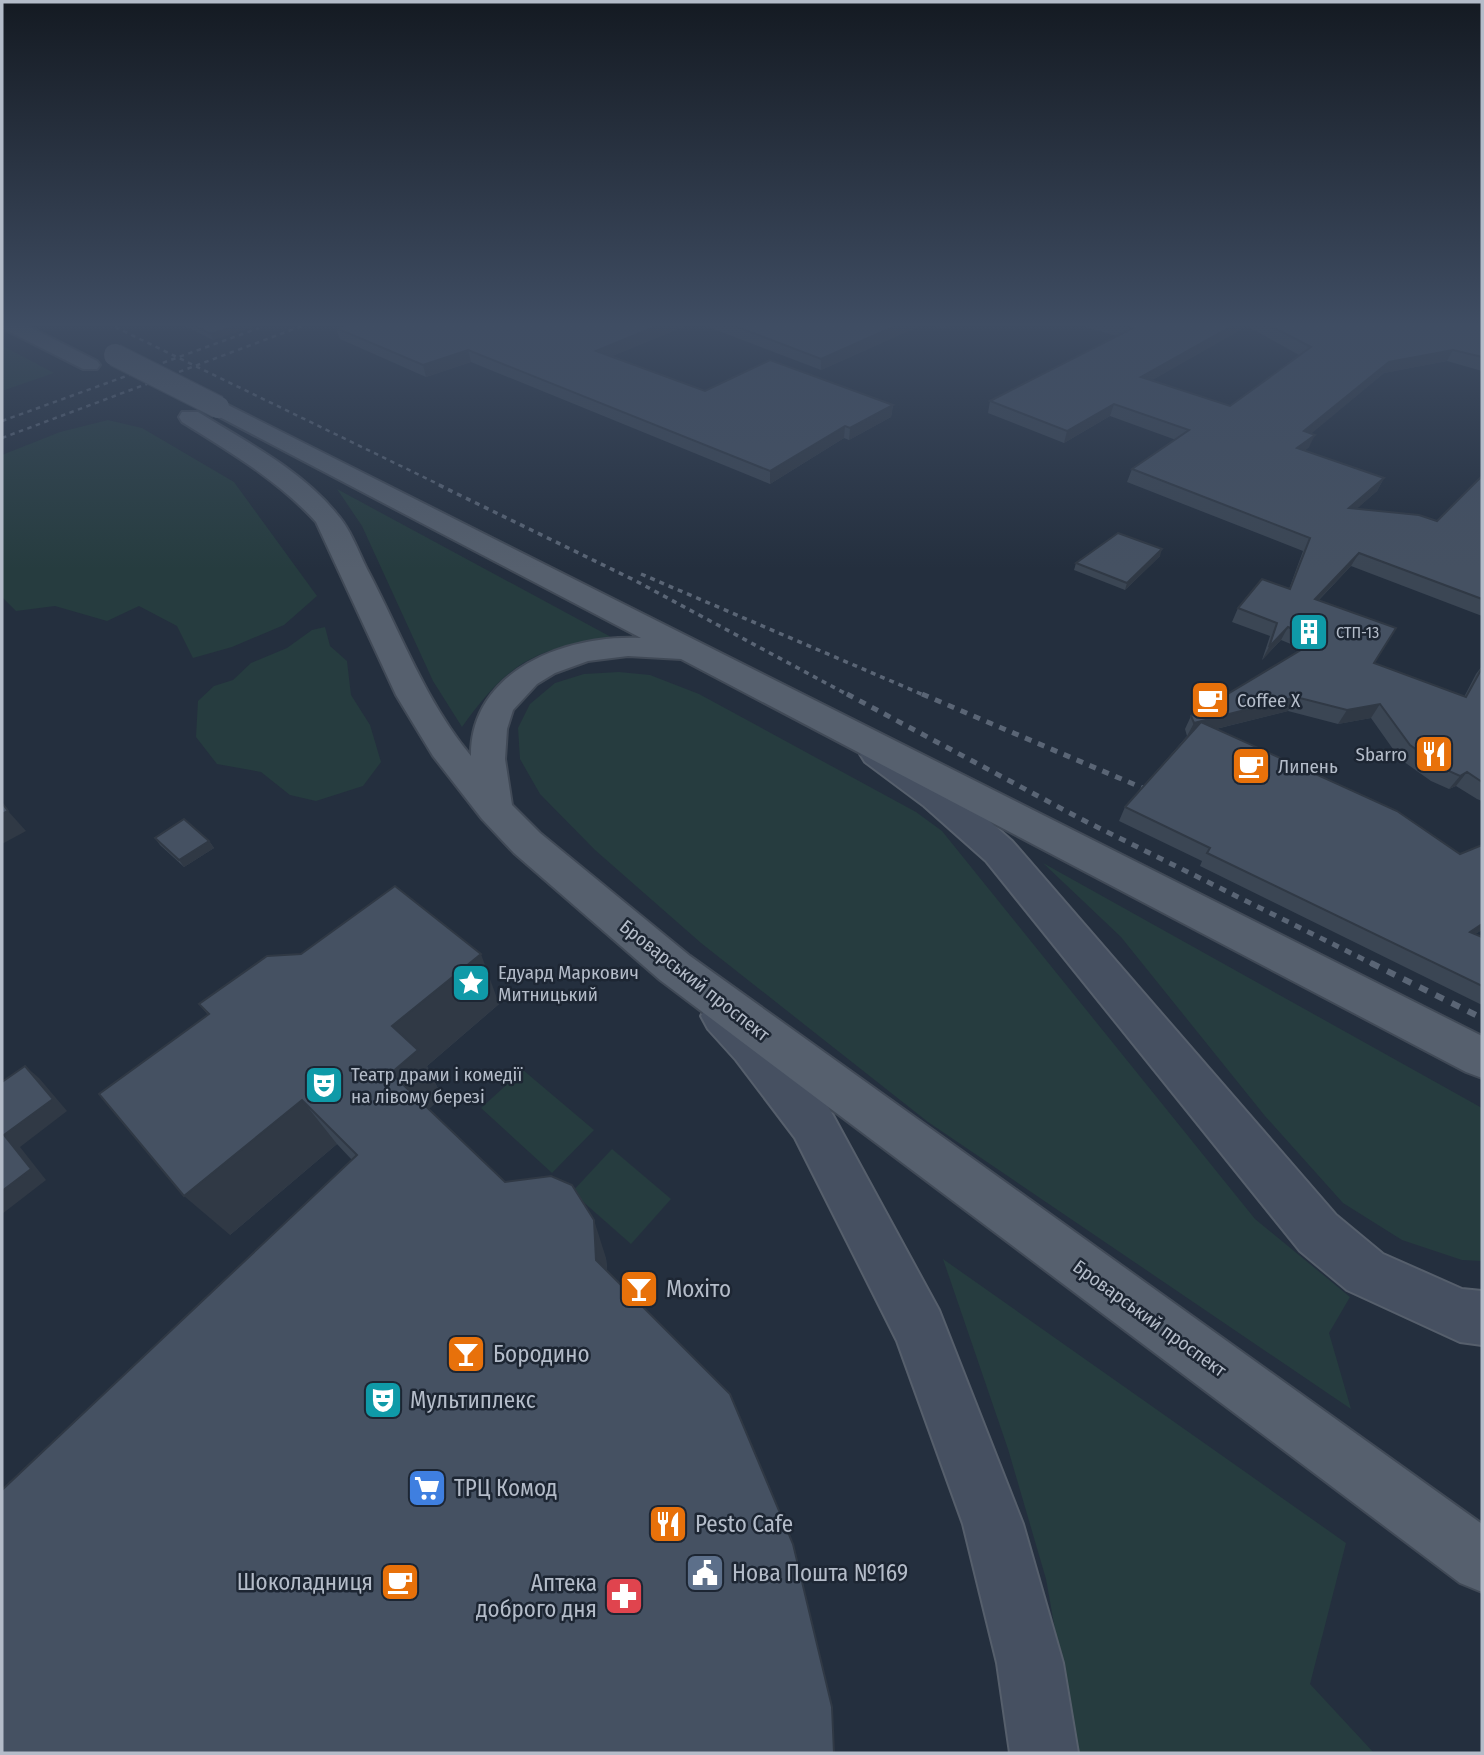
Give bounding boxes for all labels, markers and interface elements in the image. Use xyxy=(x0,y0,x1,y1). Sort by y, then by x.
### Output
building icon: СТП-13 xyxy=(1288,611,1330,653)
place label: СТП-13 xyxy=(1336,623,1379,642)
cafe icon: Coffee X xyxy=(1189,679,1231,721)
place label: Coffee X xyxy=(1237,689,1301,712)
restaurant icon: Sbarro xyxy=(1413,733,1455,775)
place label: Sbarro xyxy=(1356,743,1407,766)
cafe icon: Липень xyxy=(1230,745,1272,787)
place label: Липень xyxy=(1278,755,1338,778)
street label: Броварський проспект xyxy=(615,915,774,1046)
place label: Едуард Маркович Митницький xyxy=(498,961,639,1006)
place icon: Едуард Маркович Митницький xyxy=(450,962,492,1004)
place label: Театр драми і комедії на лівому березі xyxy=(351,1063,524,1108)
theatre icon: Театр драми і комедії на лівому березі xyxy=(303,1064,345,1106)
street label: Броварський проспект xyxy=(1069,1255,1231,1382)
bar icon: Мохіто xyxy=(618,1268,660,1310)
place label: Мохіто xyxy=(666,1275,731,1303)
bar icon: Бородино xyxy=(445,1333,487,1375)
place label: Бородино xyxy=(493,1340,590,1368)
theatre icon: Мультиплекс xyxy=(362,1379,404,1421)
place label: Мультиплекс xyxy=(410,1386,536,1414)
supermarket icon: ТРЦ Комод xyxy=(406,1467,448,1509)
place label: ТРЦ Комод xyxy=(454,1474,557,1502)
restaurant icon: Pesto Cafe xyxy=(647,1503,689,1545)
place label: Pesto Cafe xyxy=(695,1510,793,1538)
public building icon: Нова Пошта №169 xyxy=(684,1552,726,1594)
place label: Нова Пошта №169 xyxy=(732,1559,908,1587)
cafe icon: Шоколадниця xyxy=(379,1561,421,1603)
place label: Шоколадниця xyxy=(237,1568,373,1596)
place label: Аптека доброго дня xyxy=(476,1569,597,1623)
pharmacy icon: Аптека доброго дня xyxy=(603,1575,645,1617)

